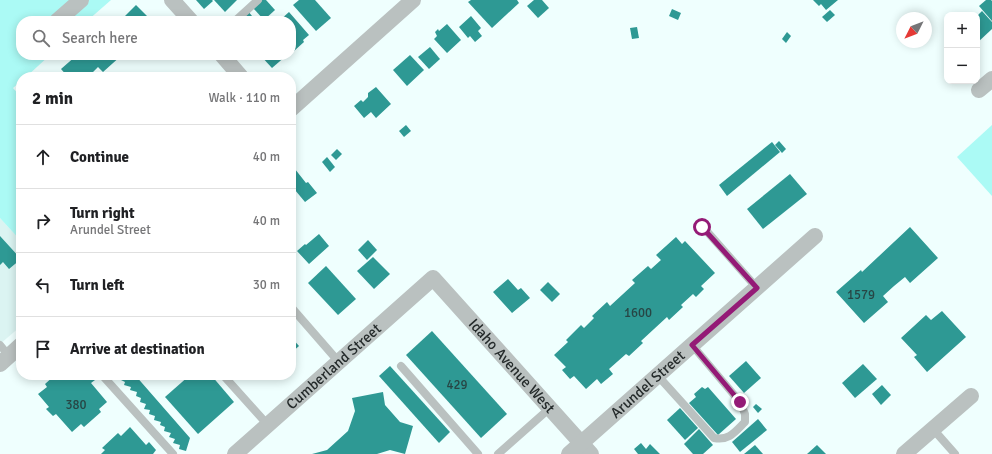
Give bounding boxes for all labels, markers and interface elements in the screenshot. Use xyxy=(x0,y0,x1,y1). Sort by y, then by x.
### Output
north arrow xyxy=(896,12,932,48)
map controls xyxy=(944,12,980,84)
button: + xyxy=(944,12,980,48)
search box xyxy=(16,16,296,60)
icon: search xyxy=(30,27,52,49)
text: Search here xyxy=(62,29,138,47)
button: − xyxy=(944,48,980,84)
text: 2 min xyxy=(32,88,73,109)
text: Walk · 110 m xyxy=(209,90,280,106)
icon: ahead xyxy=(32,146,54,168)
text: Continue xyxy=(70,148,129,166)
text: 40 m xyxy=(253,149,280,165)
text: Turn right xyxy=(70,204,135,222)
icon: right xyxy=(32,210,54,232)
text: 40 m xyxy=(253,213,280,229)
route start xyxy=(693,218,711,236)
text: Arundel Street xyxy=(70,222,151,238)
icon: left xyxy=(32,274,54,296)
text: Turn left xyxy=(70,276,124,294)
text: 30 m xyxy=(253,277,280,293)
house number: 1579 xyxy=(847,287,875,303)
house number: 1600 xyxy=(624,305,652,321)
street label: Idaho Avenue West xyxy=(465,315,559,417)
street label: Cumberland Street xyxy=(283,319,385,413)
icon: arrive xyxy=(32,338,54,360)
text: Arrive at destination xyxy=(70,340,205,358)
street label: Arundel Street xyxy=(607,347,689,422)
house number: 429 xyxy=(446,377,468,393)
route end xyxy=(731,393,749,411)
house number: 380 xyxy=(65,397,87,413)

